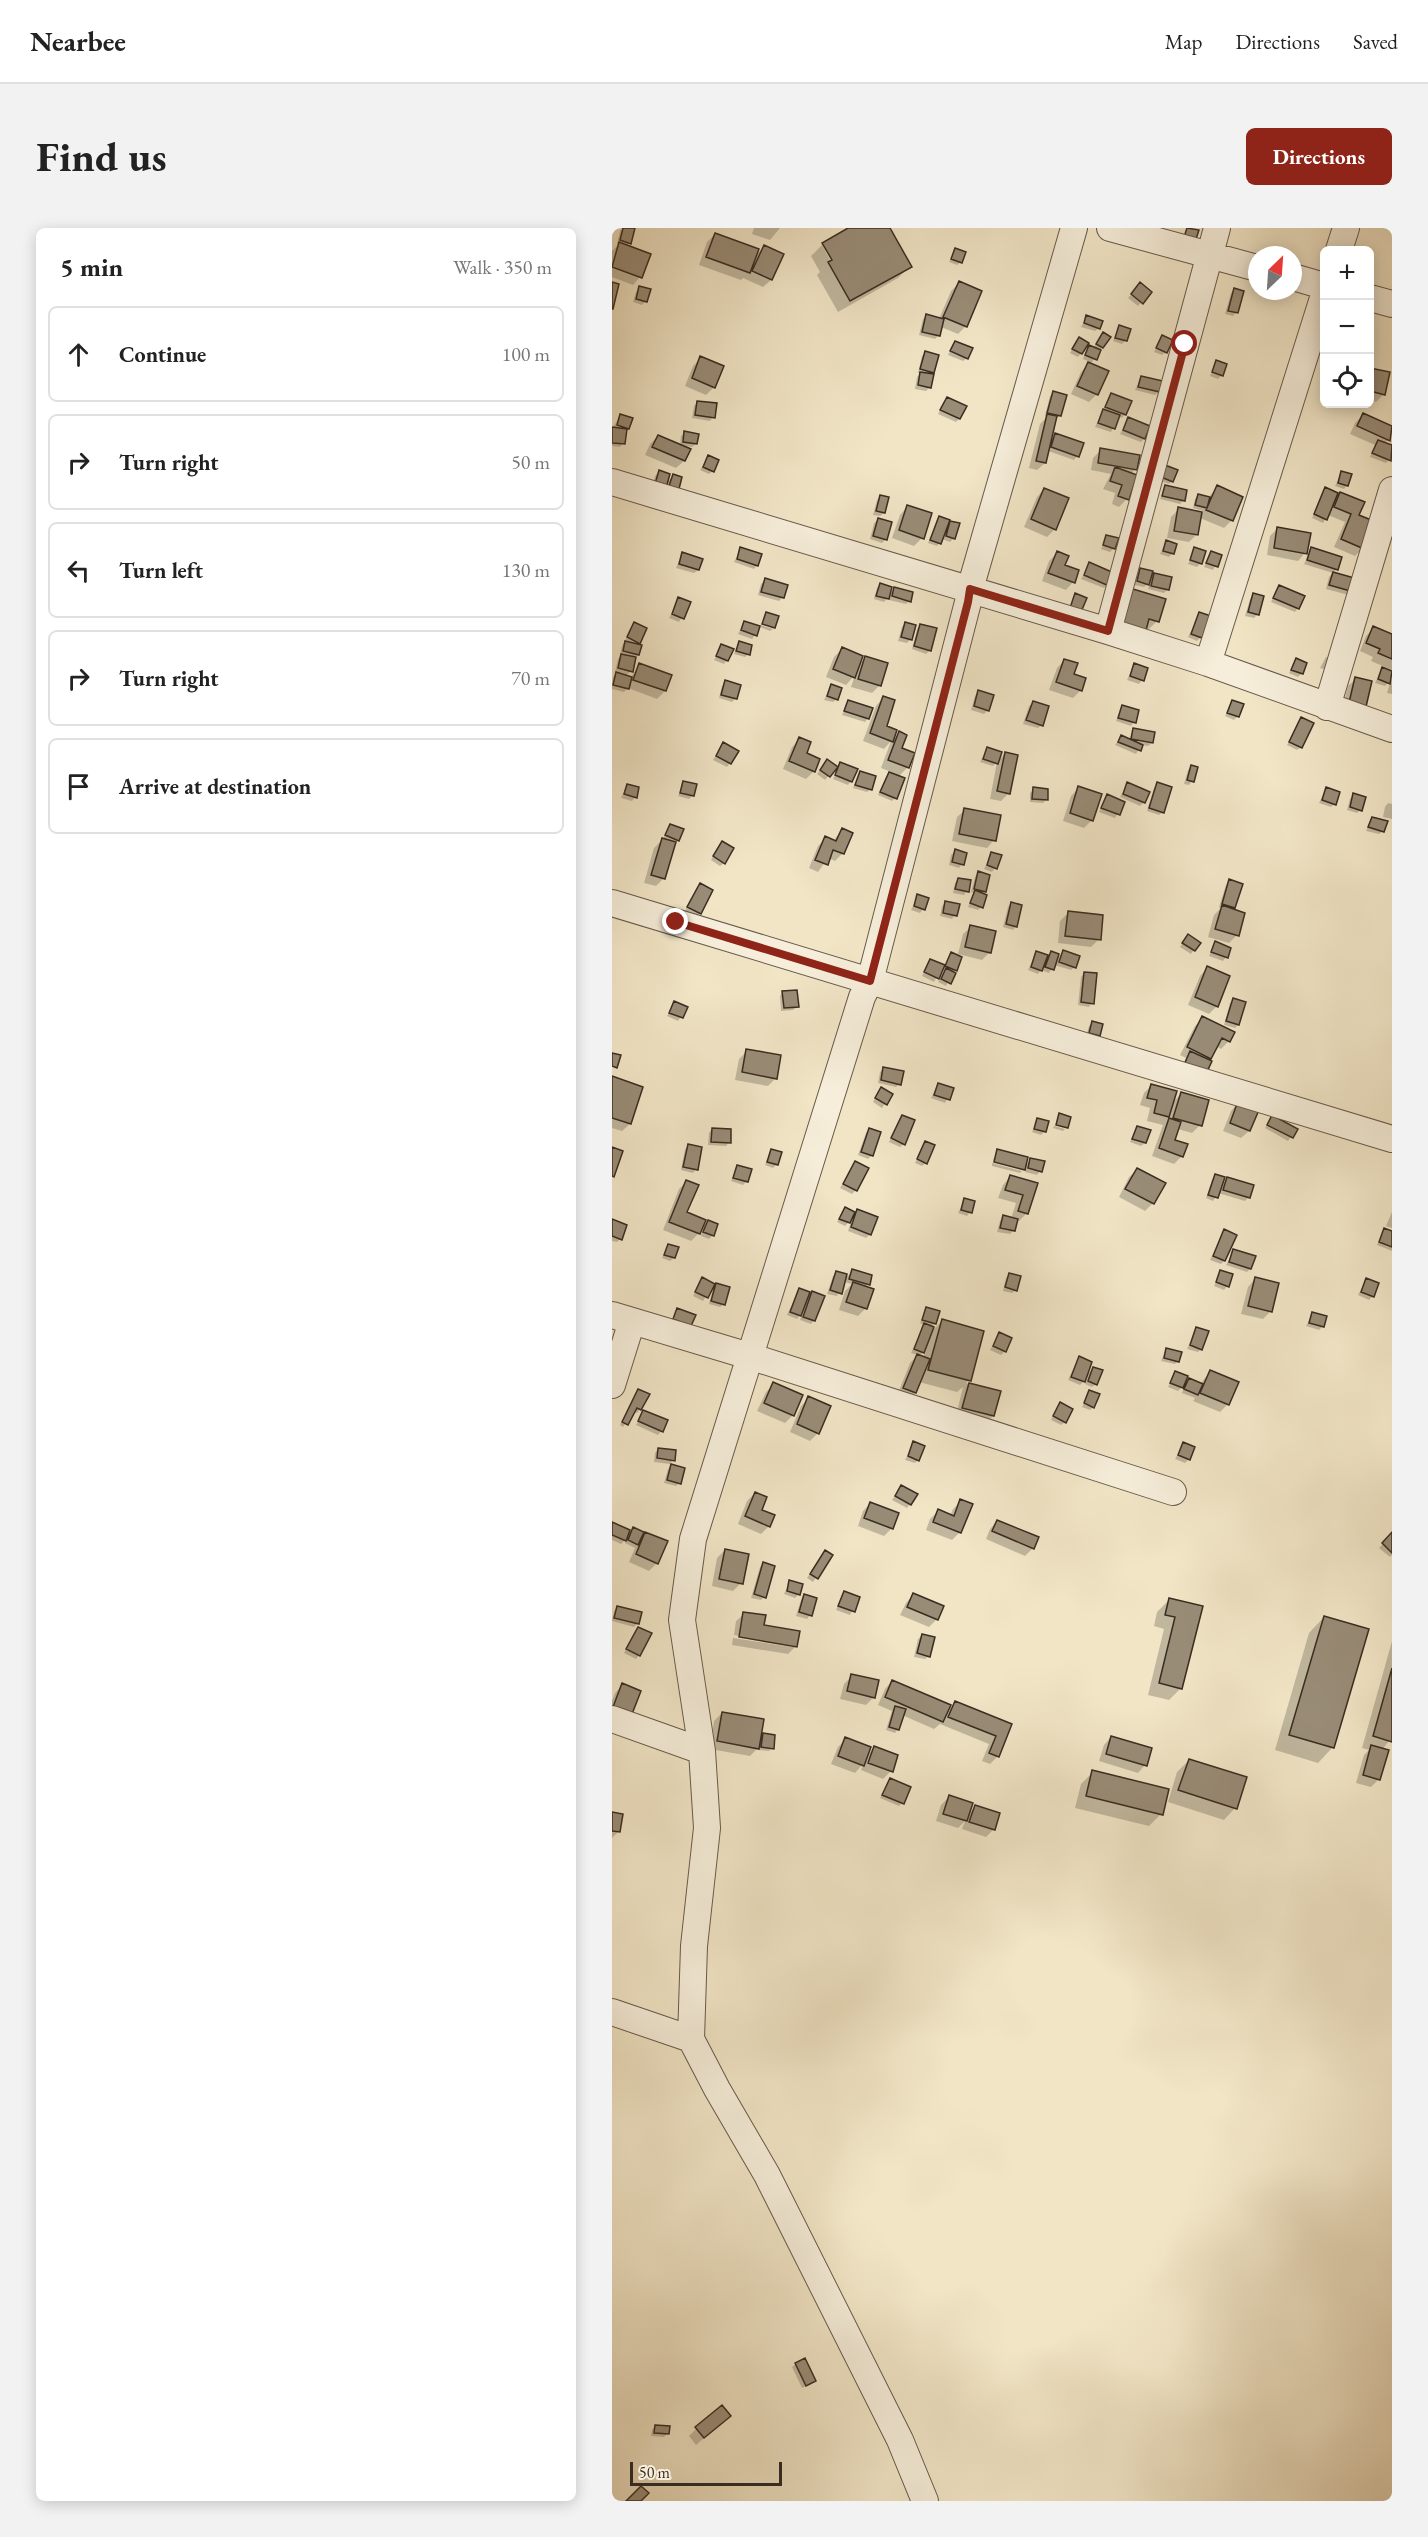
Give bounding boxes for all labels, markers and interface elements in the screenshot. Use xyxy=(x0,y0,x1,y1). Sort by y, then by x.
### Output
text: Nearbee xyxy=(30,23,126,59)
text: Map xyxy=(1165,28,1202,55)
text: Directions xyxy=(1235,28,1320,55)
text: Saved xyxy=(1353,28,1398,55)
button: Directions xyxy=(1246,128,1392,185)
text: Find us xyxy=(36,129,167,184)
north arrow xyxy=(1248,246,1302,300)
map controls xyxy=(1320,246,1374,408)
button: + xyxy=(1320,246,1374,300)
text: 5 min xyxy=(60,250,123,284)
text: Walk · 350 m xyxy=(453,254,552,280)
button: − xyxy=(1320,300,1374,354)
route start xyxy=(1171,330,1197,356)
icon: ahead xyxy=(62,338,95,371)
text: Continue xyxy=(119,340,206,369)
text: 100 m xyxy=(502,341,550,367)
button: locate xyxy=(1320,354,1374,408)
icon: right xyxy=(62,446,95,479)
text: Turn right xyxy=(119,448,218,477)
text: 50 m xyxy=(511,449,550,475)
icon: left xyxy=(62,554,95,587)
text: Turn left xyxy=(119,556,203,585)
text: 130 m xyxy=(502,557,550,583)
icon: right xyxy=(62,662,95,695)
text: Turn right xyxy=(119,664,218,693)
text: 70 m xyxy=(511,665,550,691)
icon: arrive xyxy=(62,770,95,803)
text: Arrive at destination xyxy=(119,772,311,801)
route end xyxy=(662,908,688,934)
scale bar xyxy=(630,2459,782,2486)
text: 50 m xyxy=(639,2462,670,2483)

